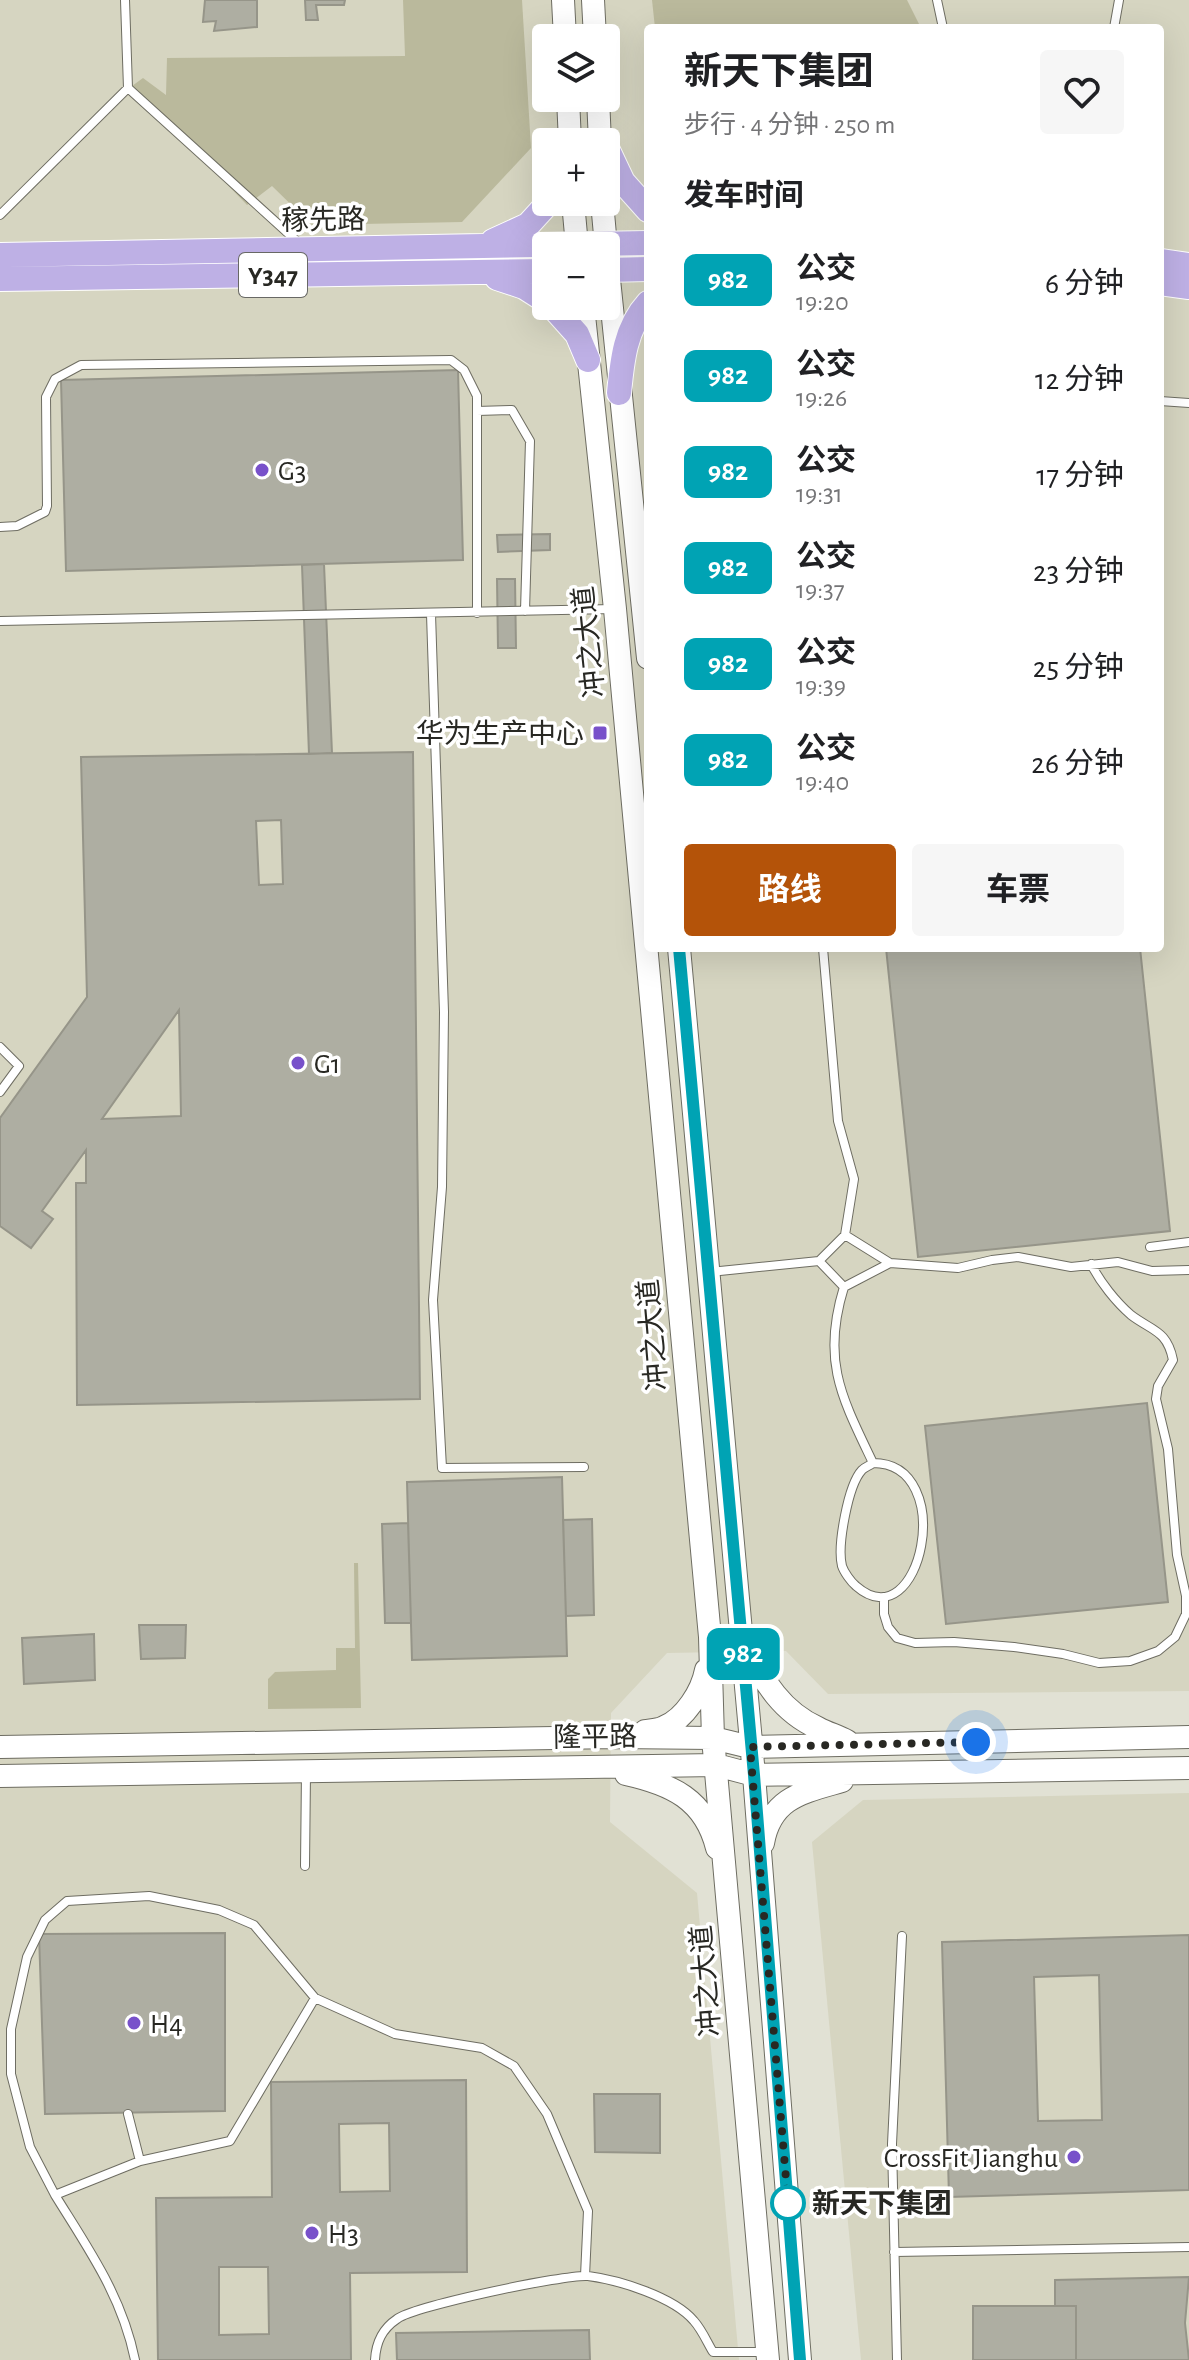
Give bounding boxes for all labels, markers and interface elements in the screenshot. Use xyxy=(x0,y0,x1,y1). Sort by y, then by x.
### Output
map controls xyxy=(532,24,620,320)
button: layers xyxy=(532,24,620,112)
button: heart xyxy=(1040,50,1124,134)
text: 新天下集团 xyxy=(684,54,874,92)
text: 步行 · 4 分钟 · 250 m xyxy=(684,112,895,138)
button: + xyxy=(532,128,620,216)
text: 发车时间 xyxy=(684,181,804,211)
street label: 稼先路 xyxy=(281,204,365,236)
button: − xyxy=(532,232,620,320)
road number: Y347 xyxy=(239,253,307,297)
text: 公交 xyxy=(796,254,856,284)
text: 982 xyxy=(708,266,748,294)
text: 6 分钟 xyxy=(1045,269,1124,299)
text: 19:20 xyxy=(796,289,849,315)
text: 公交 xyxy=(796,350,856,380)
text: 982 xyxy=(708,362,748,390)
text: 12 分钟 xyxy=(1035,365,1124,395)
text: 19:26 xyxy=(796,385,847,411)
text: 公交 xyxy=(796,446,856,476)
place label: G3 xyxy=(278,458,306,486)
text: 982 xyxy=(708,458,748,486)
marker: G3 xyxy=(253,461,271,479)
text: 17 分钟 xyxy=(1036,461,1124,491)
text: 19:31 xyxy=(796,481,843,507)
text: 公交 xyxy=(796,542,856,572)
text: 982 xyxy=(708,554,748,582)
text: 23 分钟 xyxy=(1033,557,1124,587)
text: 19:37 xyxy=(796,577,845,603)
street label: 冲之大道 xyxy=(568,585,610,699)
text: 公交 xyxy=(796,638,856,668)
text: 982 xyxy=(708,650,748,678)
text: 25 分钟 xyxy=(1033,653,1124,683)
text: 19:39 xyxy=(796,673,846,699)
place label: 华为生产中心 xyxy=(416,719,584,749)
marker: 华为生产中心 xyxy=(591,724,609,742)
text: 公交 xyxy=(796,734,856,764)
text: 982 xyxy=(708,746,748,774)
text: 26 分钟 xyxy=(1031,749,1124,779)
text: 19:40 xyxy=(796,769,849,795)
button: 路线 xyxy=(684,844,896,936)
button: 车票 xyxy=(912,844,1124,936)
place label: G1 xyxy=(314,1051,340,1079)
marker: G1 xyxy=(289,1054,307,1072)
street label: 冲之大道 xyxy=(633,1278,673,1392)
line badge: 982 xyxy=(697,1628,789,1680)
text: 982 xyxy=(723,1640,763,1668)
street label: 隆平路 xyxy=(553,1721,637,1753)
your location xyxy=(956,1722,996,1762)
street label: 冲之大道 xyxy=(686,1924,726,2038)
place label: H4 xyxy=(150,2011,183,2039)
marker: H4 xyxy=(125,2014,143,2032)
place label: CrossFit Jianghu xyxy=(884,2145,1058,2173)
marker: CrossFit Jianghu xyxy=(1065,2148,1083,2166)
marker: 新天下集团 xyxy=(771,2186,805,2220)
place label: 新天下集团 xyxy=(812,2189,952,2219)
place label: H3 xyxy=(328,2221,359,2249)
marker: H3 xyxy=(303,2224,321,2242)

